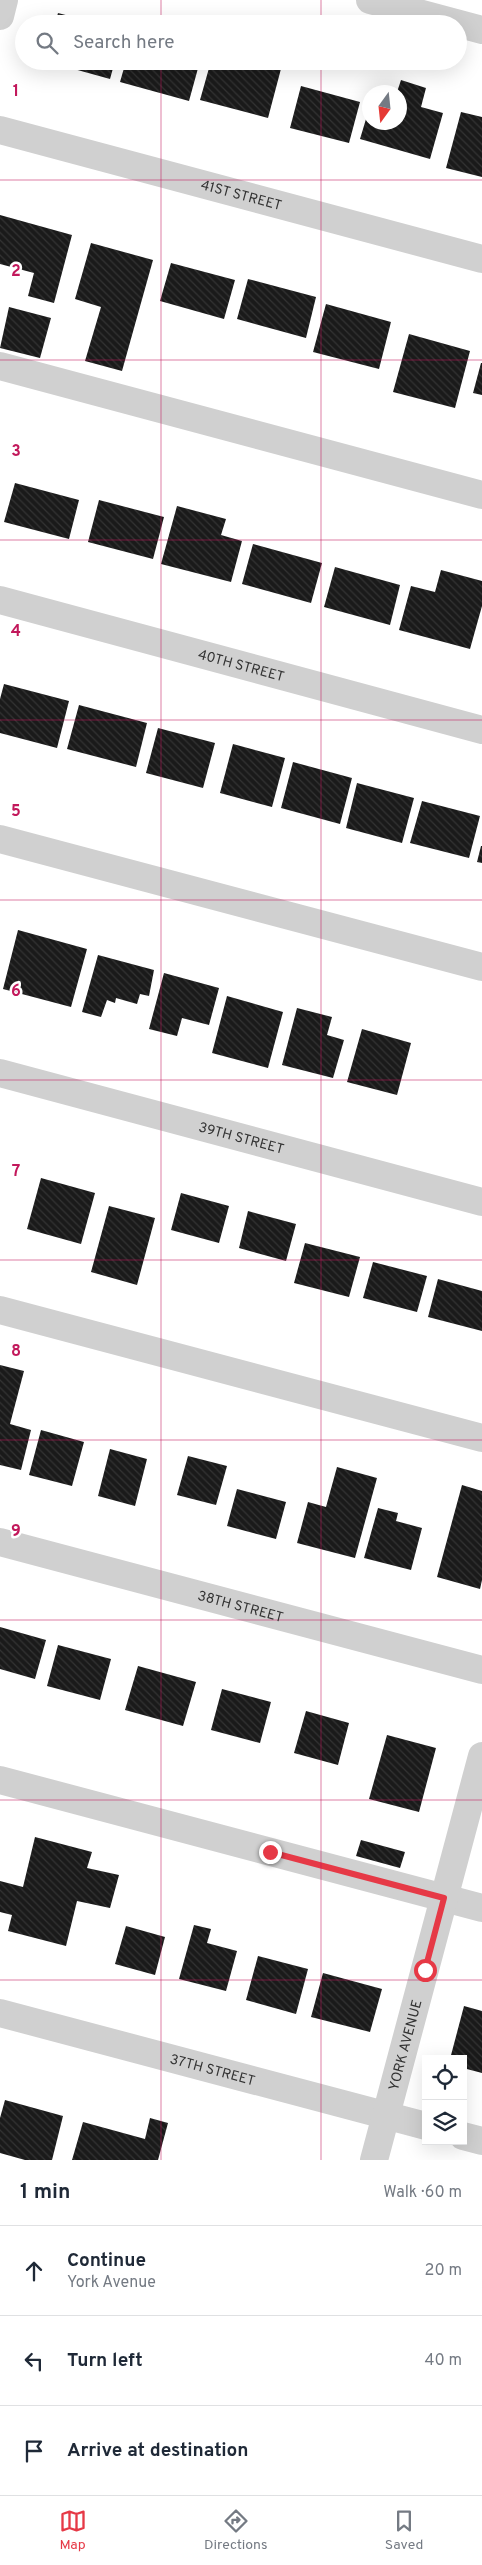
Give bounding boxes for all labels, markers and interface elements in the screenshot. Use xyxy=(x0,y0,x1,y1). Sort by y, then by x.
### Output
search box xyxy=(15,15,467,70)
icon: search xyxy=(33,29,61,57)
text: Search here xyxy=(73,31,175,55)
text: 1 xyxy=(13,82,19,102)
north arrow xyxy=(362,85,407,130)
street label: 41ST STREET xyxy=(199,177,284,215)
text: 2 xyxy=(11,262,21,282)
text: 3 xyxy=(11,442,21,462)
text: 4 xyxy=(11,622,21,642)
street label: 40TH STREET xyxy=(196,647,286,686)
text: 5 xyxy=(11,802,21,822)
text: 6 xyxy=(11,982,21,1002)
street label: 39TH STREET xyxy=(197,1120,286,1159)
text: 7 xyxy=(12,1162,20,1182)
text: 8 xyxy=(11,1342,21,1362)
text: 9 xyxy=(11,1522,21,1542)
street label: 38TH STREET xyxy=(195,1588,285,1627)
route end xyxy=(259,1841,282,1864)
route start xyxy=(414,1959,437,1982)
street label: YORK AVENUE xyxy=(386,1998,426,2093)
street label: 37TH STREET xyxy=(168,2051,257,2090)
map controls xyxy=(422,2055,467,2145)
button: locate xyxy=(422,2055,467,2100)
button: layers xyxy=(422,2100,467,2145)
text: 1 min xyxy=(20,2179,70,2206)
text: Walk · 60 m xyxy=(383,2183,462,2203)
text: Continue xyxy=(67,2249,146,2273)
icon: ahead xyxy=(20,2257,48,2285)
text: 20 m xyxy=(425,2261,462,2281)
text: York Avenue xyxy=(67,2273,156,2293)
icon: left xyxy=(20,2347,48,2375)
text: Turn left xyxy=(67,2349,143,2373)
text: 40 m xyxy=(424,2351,462,2371)
icon: arrive xyxy=(20,2437,48,2465)
text: Arrive at destination xyxy=(67,2439,248,2463)
tab: Map xyxy=(59,2507,87,2554)
tab: Directions xyxy=(204,2507,268,2554)
tab: Saved xyxy=(385,2507,423,2554)

